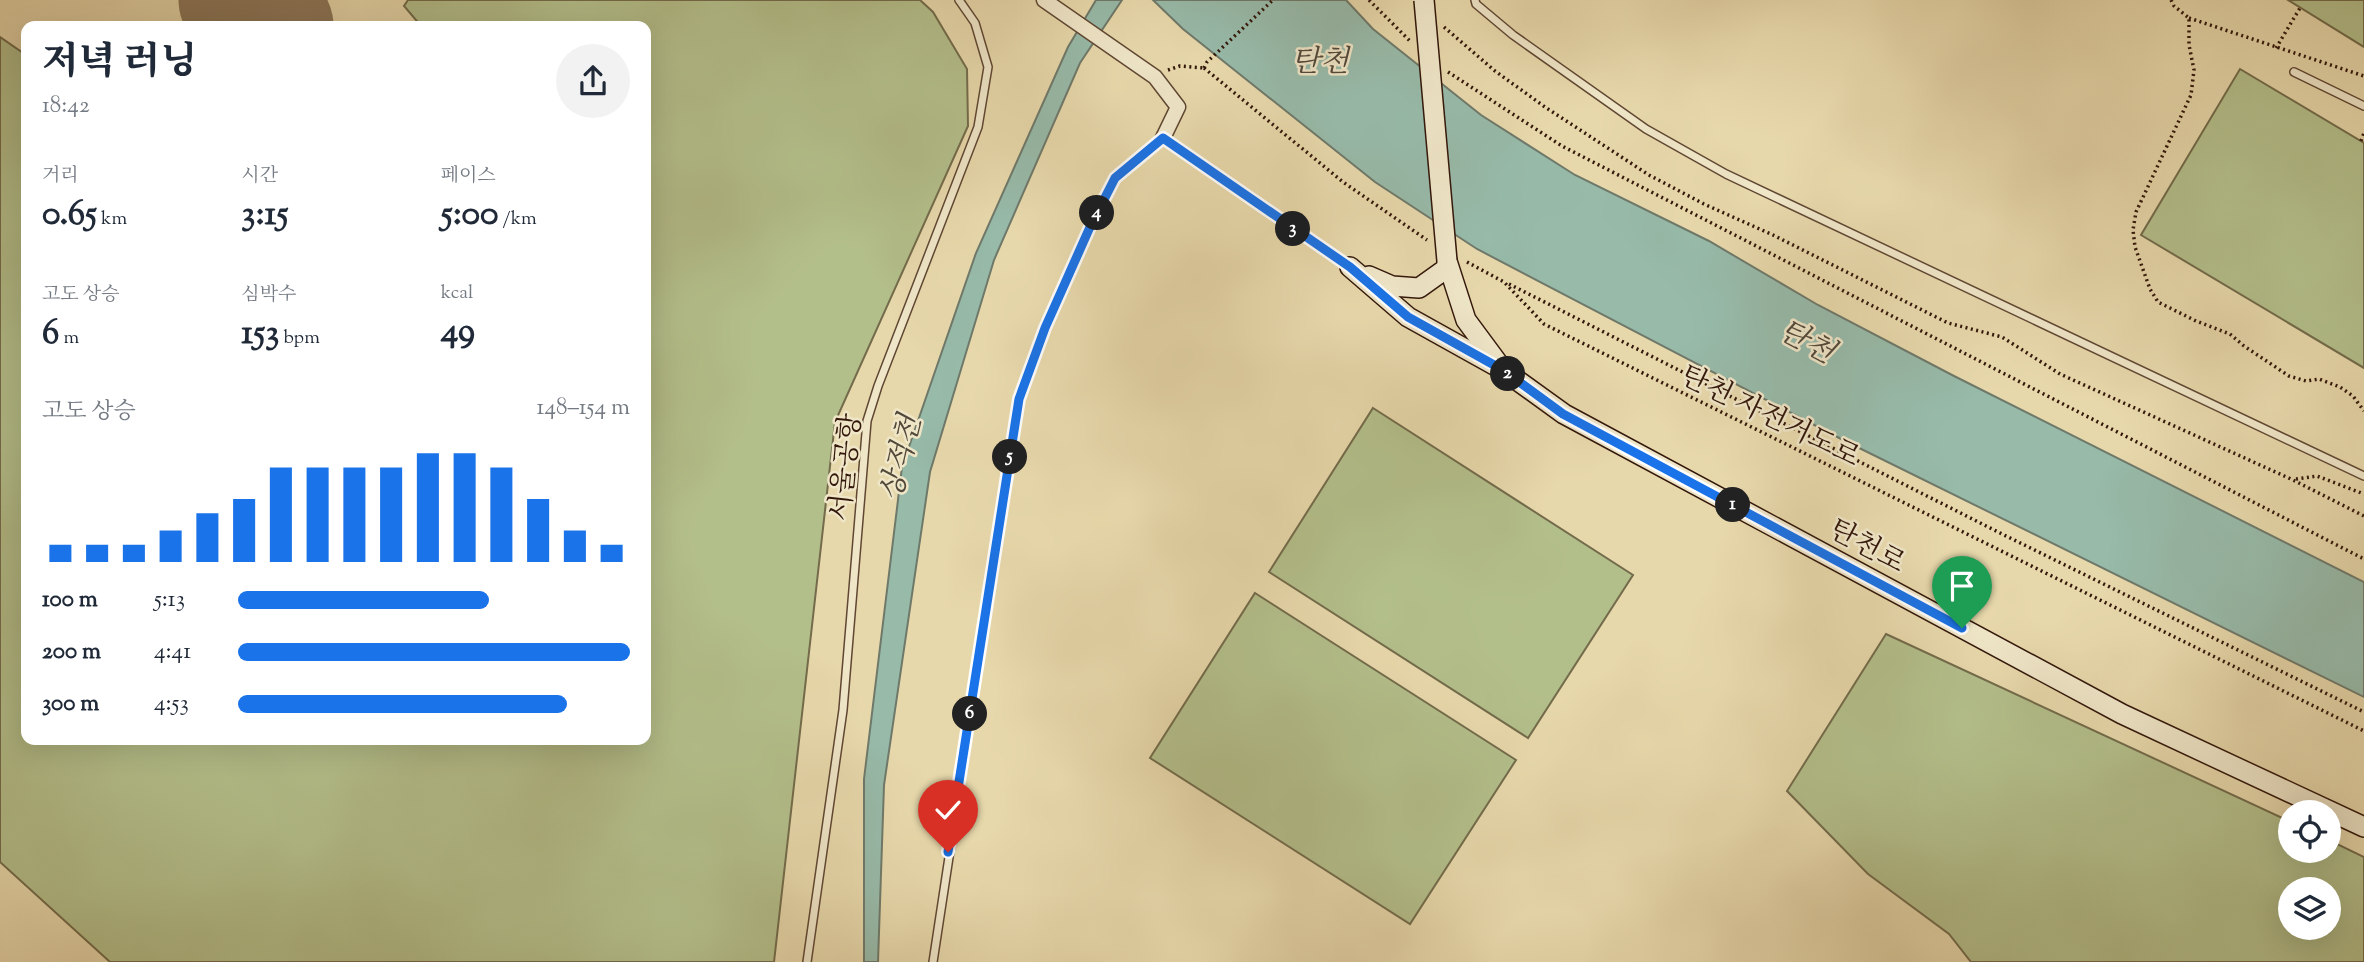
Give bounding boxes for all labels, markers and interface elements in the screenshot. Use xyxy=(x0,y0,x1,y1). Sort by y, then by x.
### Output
text: 저녁 러닝 xyxy=(42,37,197,91)
water label: 탄천 xyxy=(1291,42,1351,85)
button: share xyxy=(556,44,630,118)
text: 18:42 xyxy=(42,90,90,123)
text: 거리 xyxy=(42,163,79,190)
text: 시간 xyxy=(241,163,278,190)
text: 페이스 xyxy=(441,163,496,190)
text: 0.65 xyxy=(42,190,97,241)
text: 3:15 xyxy=(241,190,288,241)
text: 5:00 xyxy=(441,190,498,241)
pin: 4 xyxy=(1080,196,1114,230)
text: 4 xyxy=(1092,199,1101,226)
text: km xyxy=(97,206,127,233)
text: /km xyxy=(498,206,537,233)
pin: 3 xyxy=(1276,212,1310,246)
text: 3 xyxy=(1289,215,1296,242)
text: kcal xyxy=(441,280,473,307)
text: 고도 상승 xyxy=(42,282,119,309)
text: 심박수 xyxy=(241,282,296,309)
text: 49 xyxy=(441,307,475,358)
text: 6 xyxy=(42,309,59,360)
text: 153 xyxy=(241,309,279,360)
water label: 탄천 xyxy=(1770,311,1843,377)
text: m xyxy=(59,325,79,352)
text: bpm xyxy=(279,325,320,352)
pin: 2 xyxy=(1490,356,1526,392)
street label: 탄천 자전거도로 xyxy=(1673,357,1866,478)
text: 2 xyxy=(1503,360,1512,387)
text: 148–154 m xyxy=(537,392,630,425)
text: 고도 상승 xyxy=(42,396,136,429)
water label: 상적천 xyxy=(871,409,934,506)
street label: 서울공항 xyxy=(821,411,873,523)
pin: 5 xyxy=(992,440,1028,475)
text: 5 xyxy=(1006,443,1013,470)
pin: 1 xyxy=(1716,488,1750,522)
text: 1 xyxy=(1729,491,1736,518)
street label: 탄천로 xyxy=(1821,511,1912,584)
pin xyxy=(1932,556,1992,628)
icon: arrive xyxy=(1943,567,1981,605)
text: 100 m xyxy=(42,584,98,617)
text: 5:13 xyxy=(154,584,185,617)
text: 200 m xyxy=(42,636,101,669)
text: 4:41 xyxy=(154,636,191,669)
text: 300 m xyxy=(42,688,99,721)
text: 4:53 xyxy=(154,688,189,721)
pin: 6 xyxy=(953,696,988,732)
text: 6 xyxy=(965,700,974,727)
pin xyxy=(918,780,978,852)
icon: check xyxy=(929,791,967,829)
map controls xyxy=(2278,800,2341,940)
button: locate xyxy=(2278,800,2341,863)
button: layers xyxy=(2278,877,2341,940)

